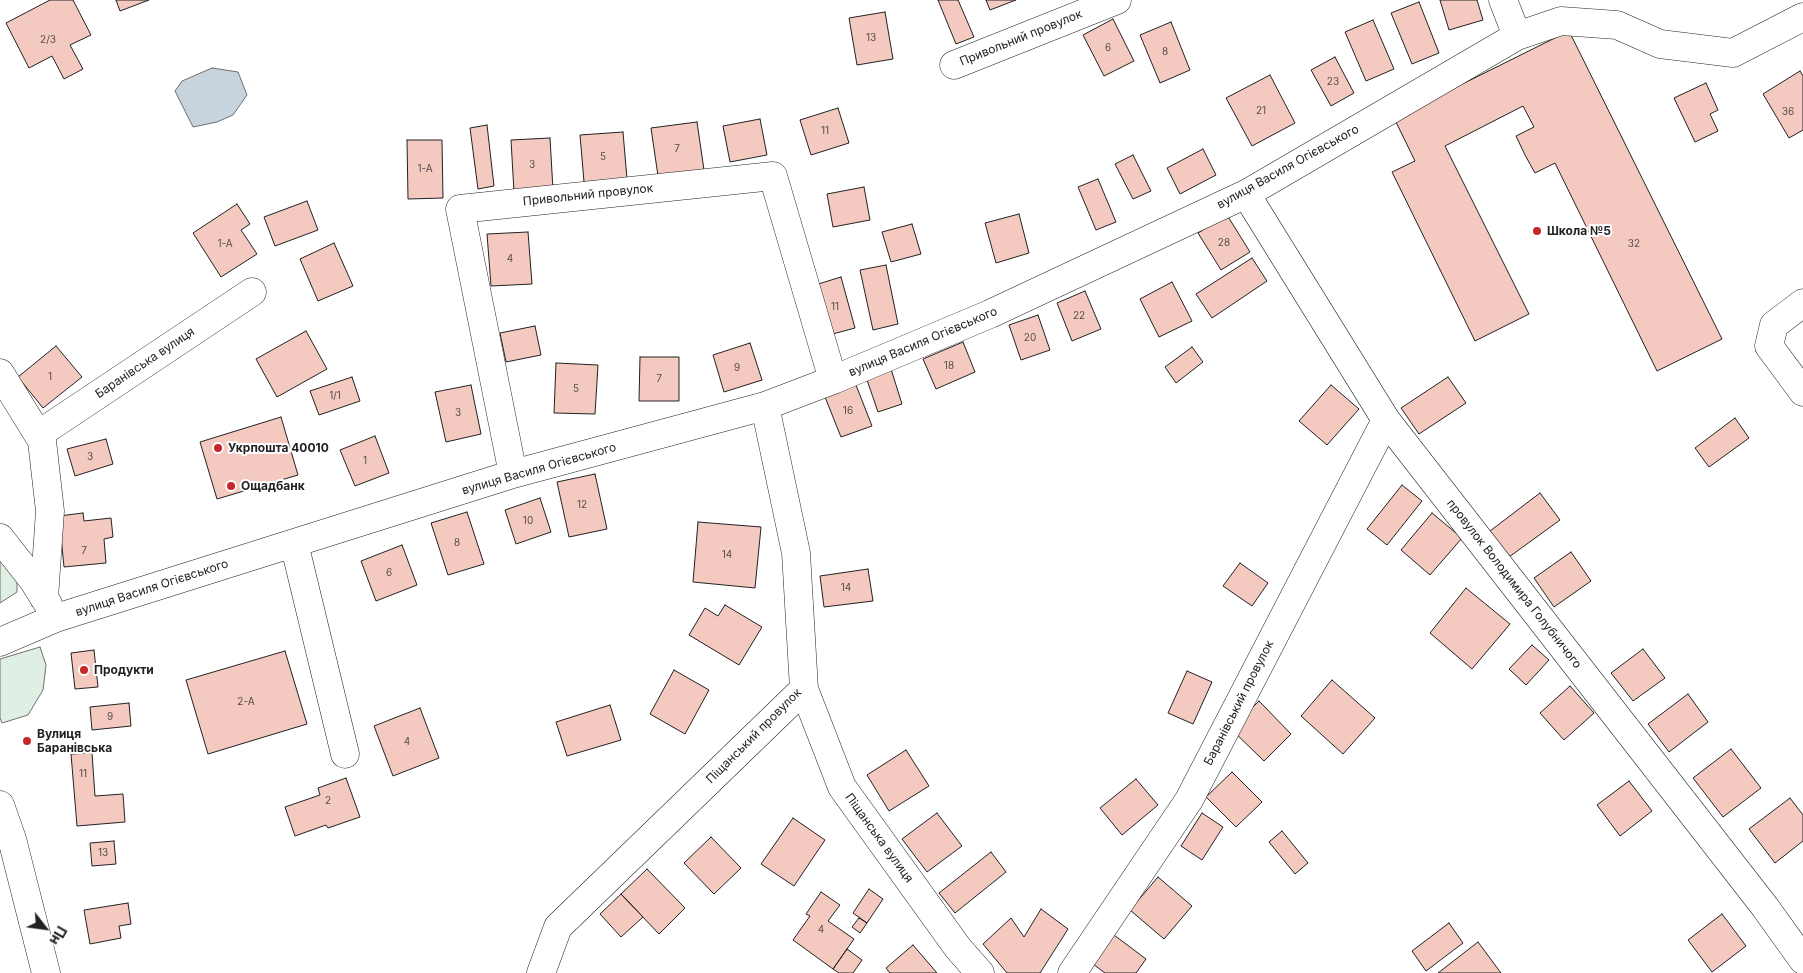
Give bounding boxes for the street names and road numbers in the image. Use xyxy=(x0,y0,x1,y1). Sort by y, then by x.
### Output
street label: Привольний провулок xyxy=(958,7,1084,69)
street label: вулиця Василя Огієвського xyxy=(1215,122,1361,212)
street label: Привольний провулок xyxy=(522,181,654,209)
street label: вулиця Василя Огієвського xyxy=(847,304,999,380)
street label: Баранівська вулиця xyxy=(93,324,197,402)
street label: вулиця Василя Огієвського xyxy=(460,440,618,498)
street label: провулок Володимира Голубничого xyxy=(1444,497,1584,671)
street label: вулиця Василя Огієвського xyxy=(74,556,230,620)
street label: Баранівський провулок xyxy=(1201,638,1277,768)
street label: Піщанський провулок xyxy=(703,685,805,787)
street label: Піщанська вулиця xyxy=(842,791,916,885)

